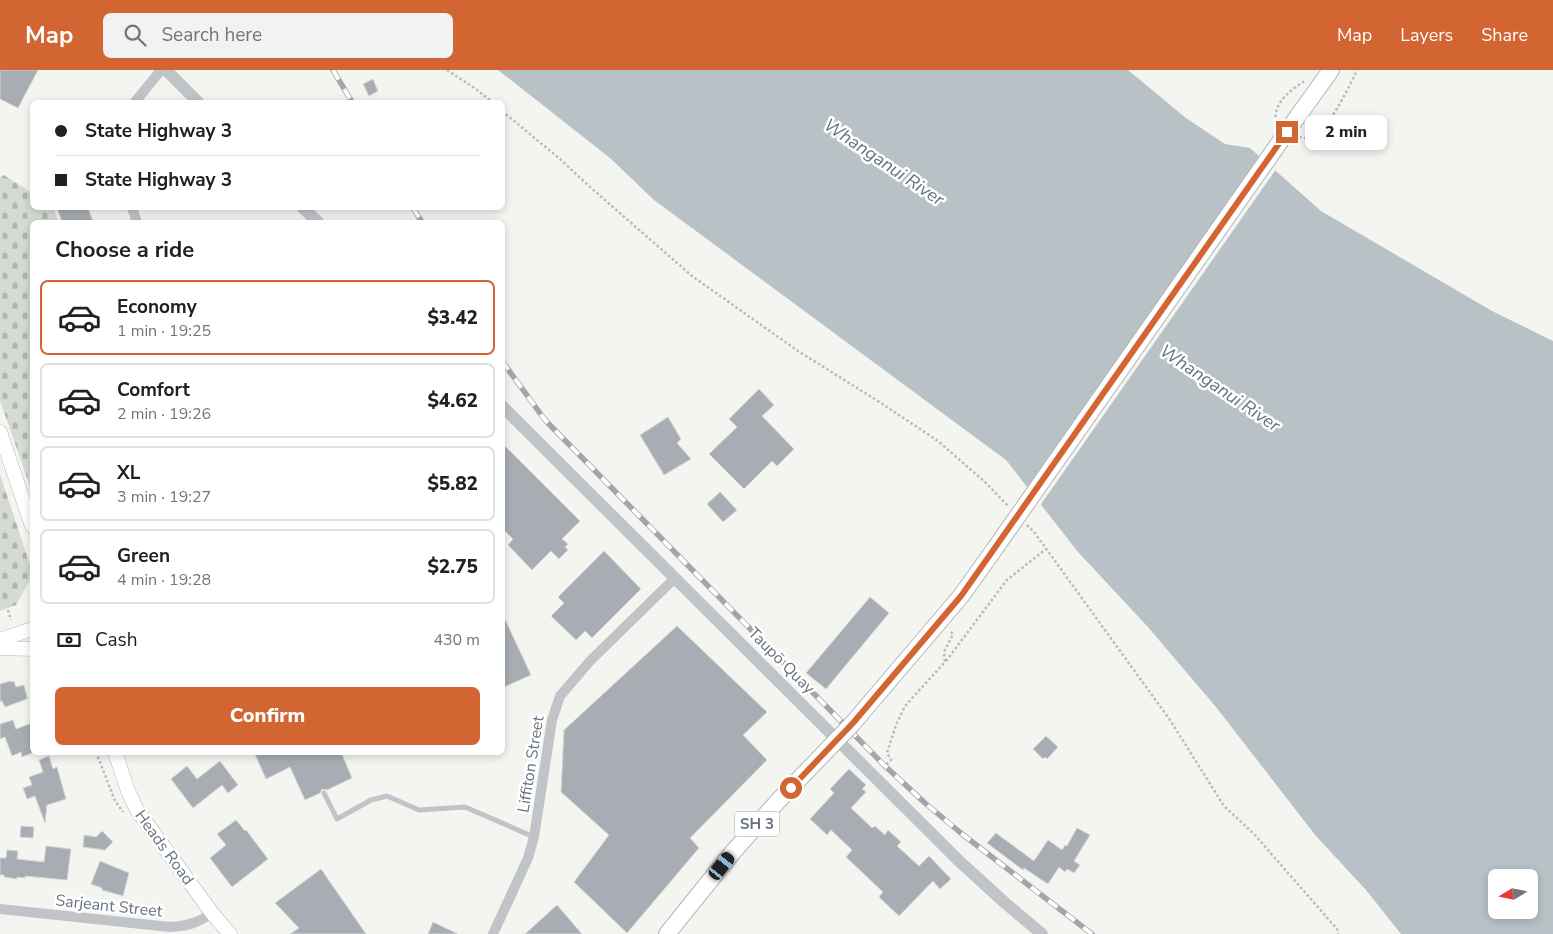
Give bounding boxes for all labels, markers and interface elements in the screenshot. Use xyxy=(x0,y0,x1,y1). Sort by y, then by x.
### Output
search box xyxy=(103,13,453,58)
text: Map xyxy=(25,19,73,51)
icon: search xyxy=(121,21,149,49)
text: Search here xyxy=(161,22,262,48)
text: Map xyxy=(1337,23,1372,47)
text: Layers xyxy=(1400,23,1453,47)
text: Share xyxy=(1481,23,1528,47)
water label: Whanganui River xyxy=(819,113,949,212)
callout: 2 min xyxy=(1304,114,1387,150)
text: State Highway 3 xyxy=(85,118,232,144)
route end xyxy=(1276,121,1298,143)
text: 2 min xyxy=(1325,121,1367,143)
text: State Highway 3 xyxy=(85,167,232,193)
text: Choose a ride xyxy=(55,235,194,265)
text: Economy xyxy=(117,294,197,320)
icon: car xyxy=(57,295,102,340)
text: $3.42 xyxy=(427,305,478,331)
text: 1 min · 19:25 xyxy=(117,320,211,342)
water label: Whanganui River xyxy=(1155,339,1285,438)
text: Comfort xyxy=(117,377,190,403)
icon: car xyxy=(57,378,102,423)
text: $4.62 xyxy=(427,388,478,414)
text: 2 min · 19:26 xyxy=(117,403,211,425)
text: XL xyxy=(117,460,140,486)
icon: car xyxy=(57,461,102,506)
text: $5.82 xyxy=(427,471,478,497)
text: 3 min · 19:27 xyxy=(117,486,211,508)
text: Green xyxy=(117,543,170,569)
icon: car xyxy=(57,544,102,589)
text: $2.75 xyxy=(427,554,478,580)
text: 4 min · 19:28 xyxy=(117,569,211,591)
street label: Taupō Quay xyxy=(743,622,820,699)
icon: cash xyxy=(55,626,83,654)
text: Cash xyxy=(95,627,137,653)
text: 430 m xyxy=(433,629,480,651)
button: Confirm xyxy=(55,687,480,745)
street label: Liffiton Street xyxy=(512,714,550,814)
route start xyxy=(780,777,802,799)
street label: Heads Road xyxy=(130,806,199,889)
road number: SH 3 xyxy=(734,812,780,836)
car xyxy=(706,850,737,882)
north arrow xyxy=(1488,869,1538,919)
map controls xyxy=(1488,869,1538,919)
street label: Sarjeant Street xyxy=(54,889,164,923)

